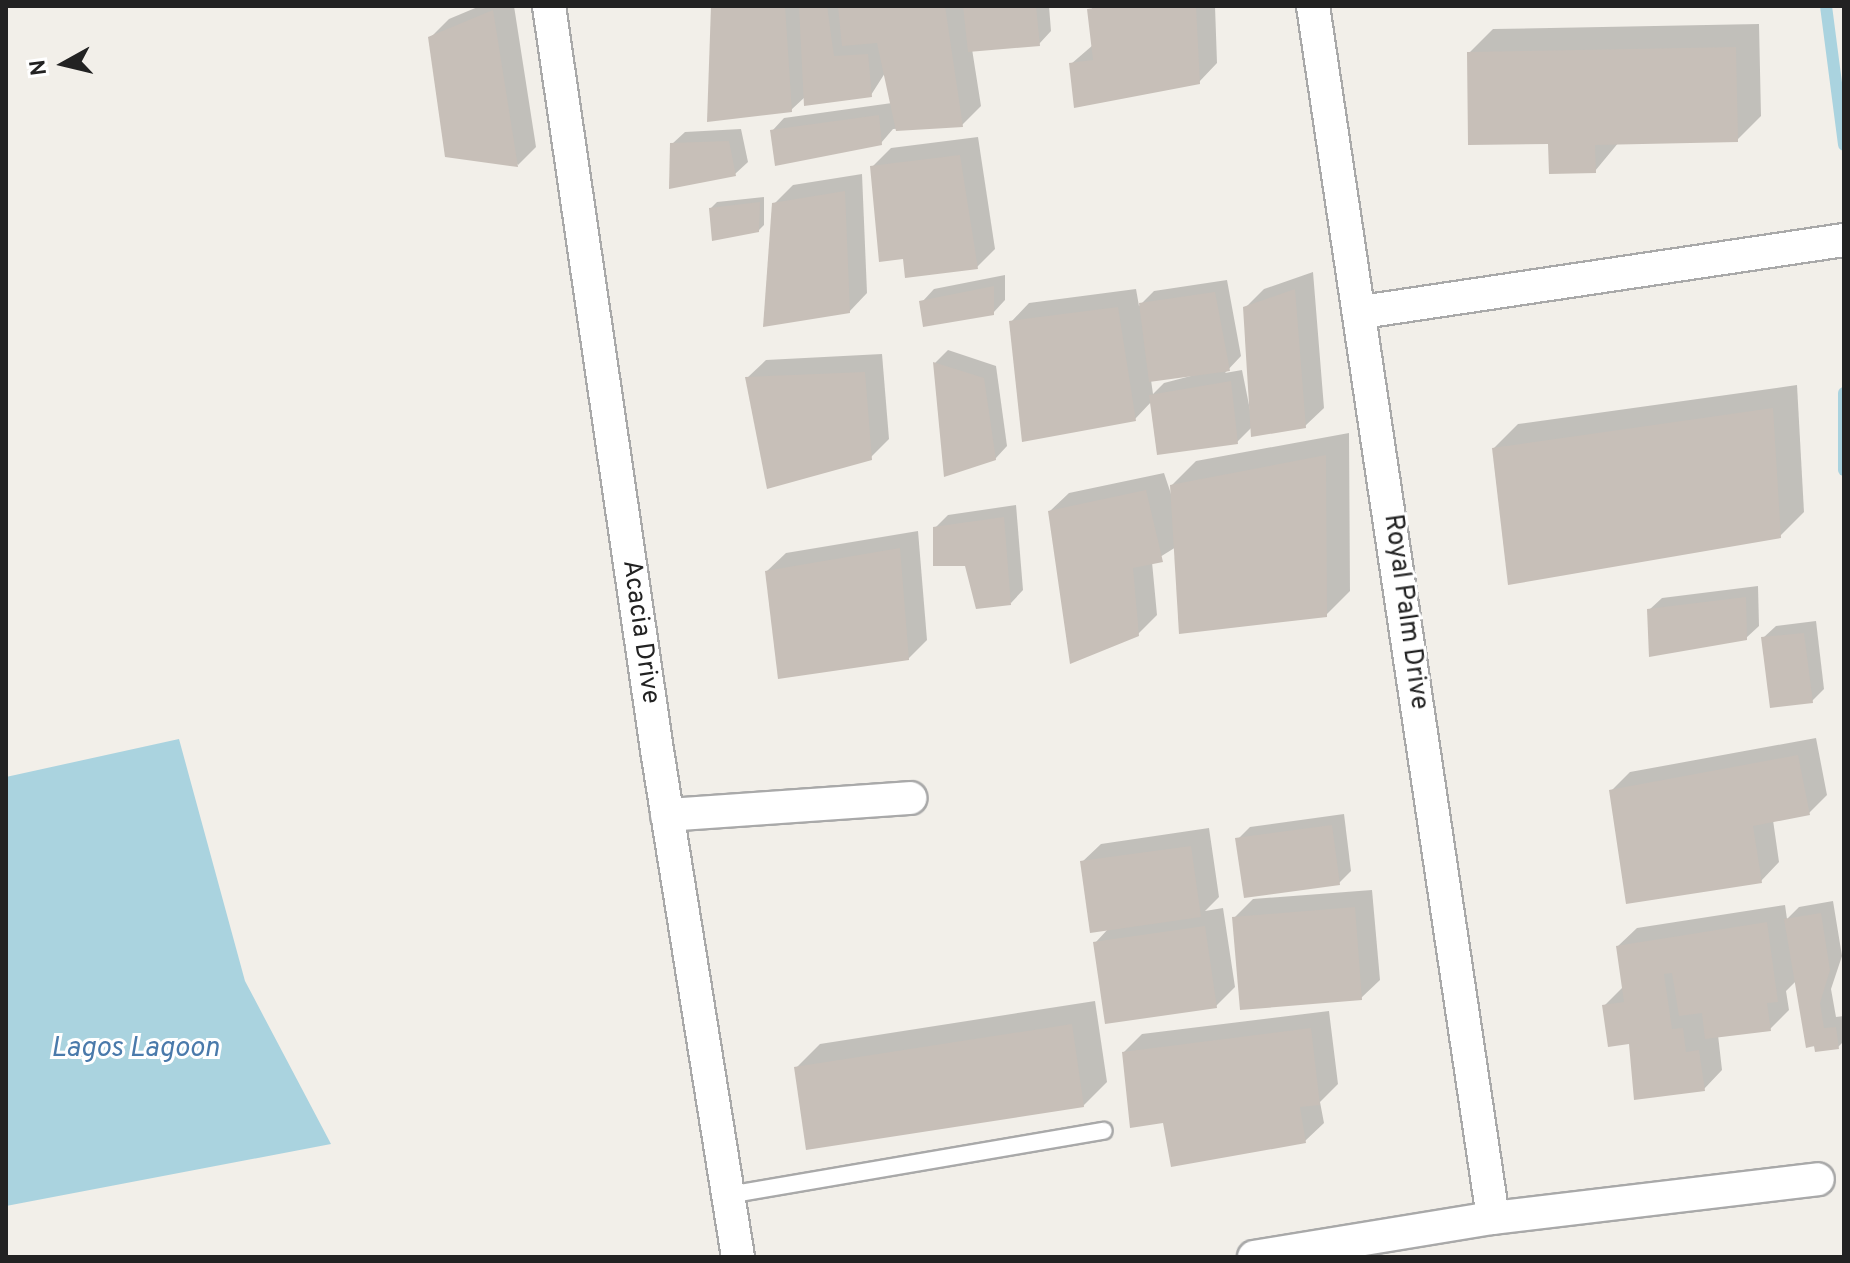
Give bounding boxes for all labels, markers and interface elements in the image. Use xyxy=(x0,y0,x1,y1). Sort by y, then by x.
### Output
north arrow xyxy=(24,24,104,104)
text: N xyxy=(25,58,54,77)
street label: Royal Palm Drive xyxy=(1376,512,1434,712)
street label: Acacia Drive xyxy=(614,558,666,706)
water label: Lagos Lagoon xyxy=(51,1032,219,1066)

